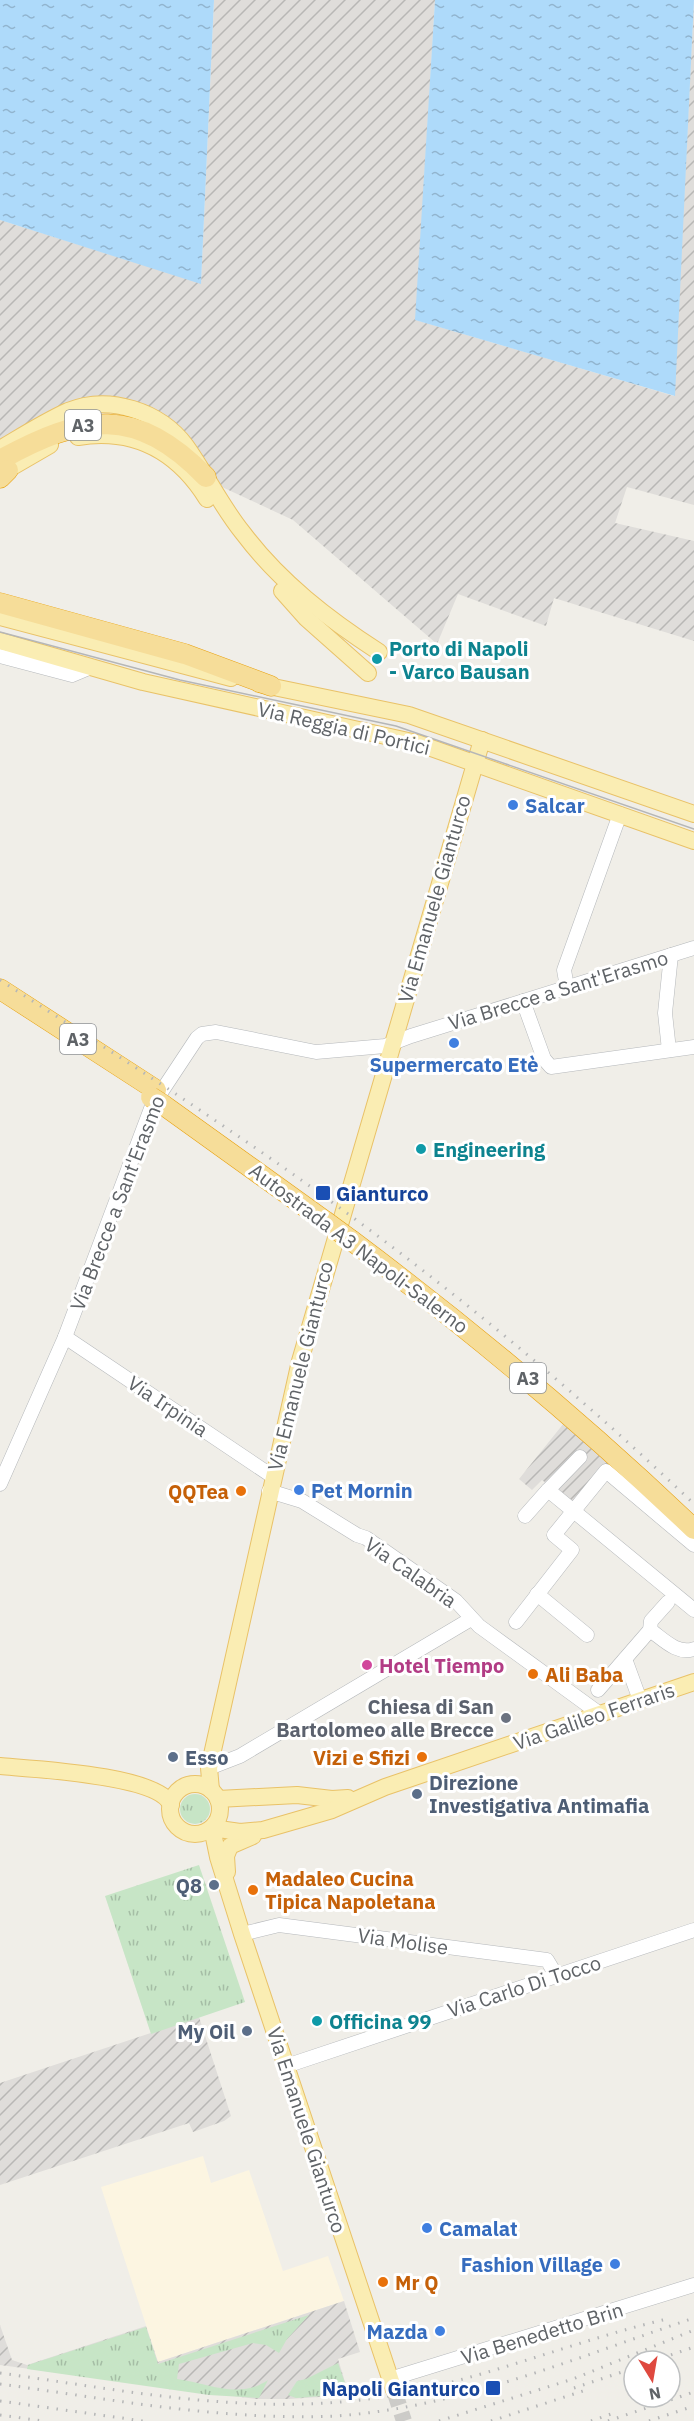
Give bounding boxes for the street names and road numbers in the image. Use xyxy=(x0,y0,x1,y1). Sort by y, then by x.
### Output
road number: A3 xyxy=(65,410,101,440)
street label: Via Reggia di Portici xyxy=(255,695,433,761)
street label: Via Emanuele Gianturco xyxy=(391,792,477,1006)
street label: Via Brecce a Sant'Erasmo xyxy=(445,944,671,1036)
road number: A3 xyxy=(60,1024,96,1054)
street label: Via Brecce a Sant'Erasmo xyxy=(63,1092,171,1314)
street label: Autostrada A3 Napoli-Salerno xyxy=(244,1157,474,1339)
street label: Via Emanuele Gianturco xyxy=(261,1258,339,1474)
road number: A3 xyxy=(510,1363,546,1393)
street label: Via Irpinia xyxy=(122,1369,214,1443)
street label: Via Calabria xyxy=(360,1530,463,1614)
street label: Via Galileo Ferraris xyxy=(510,1676,678,1756)
street label: Via Molise xyxy=(356,1921,450,1961)
street label: Via Carlo Di Tocco xyxy=(444,1948,604,2024)
street label: Via Emanuele Gianturco xyxy=(261,2024,353,2236)
street label: Via Benedetto Brin xyxy=(458,2296,626,2370)

